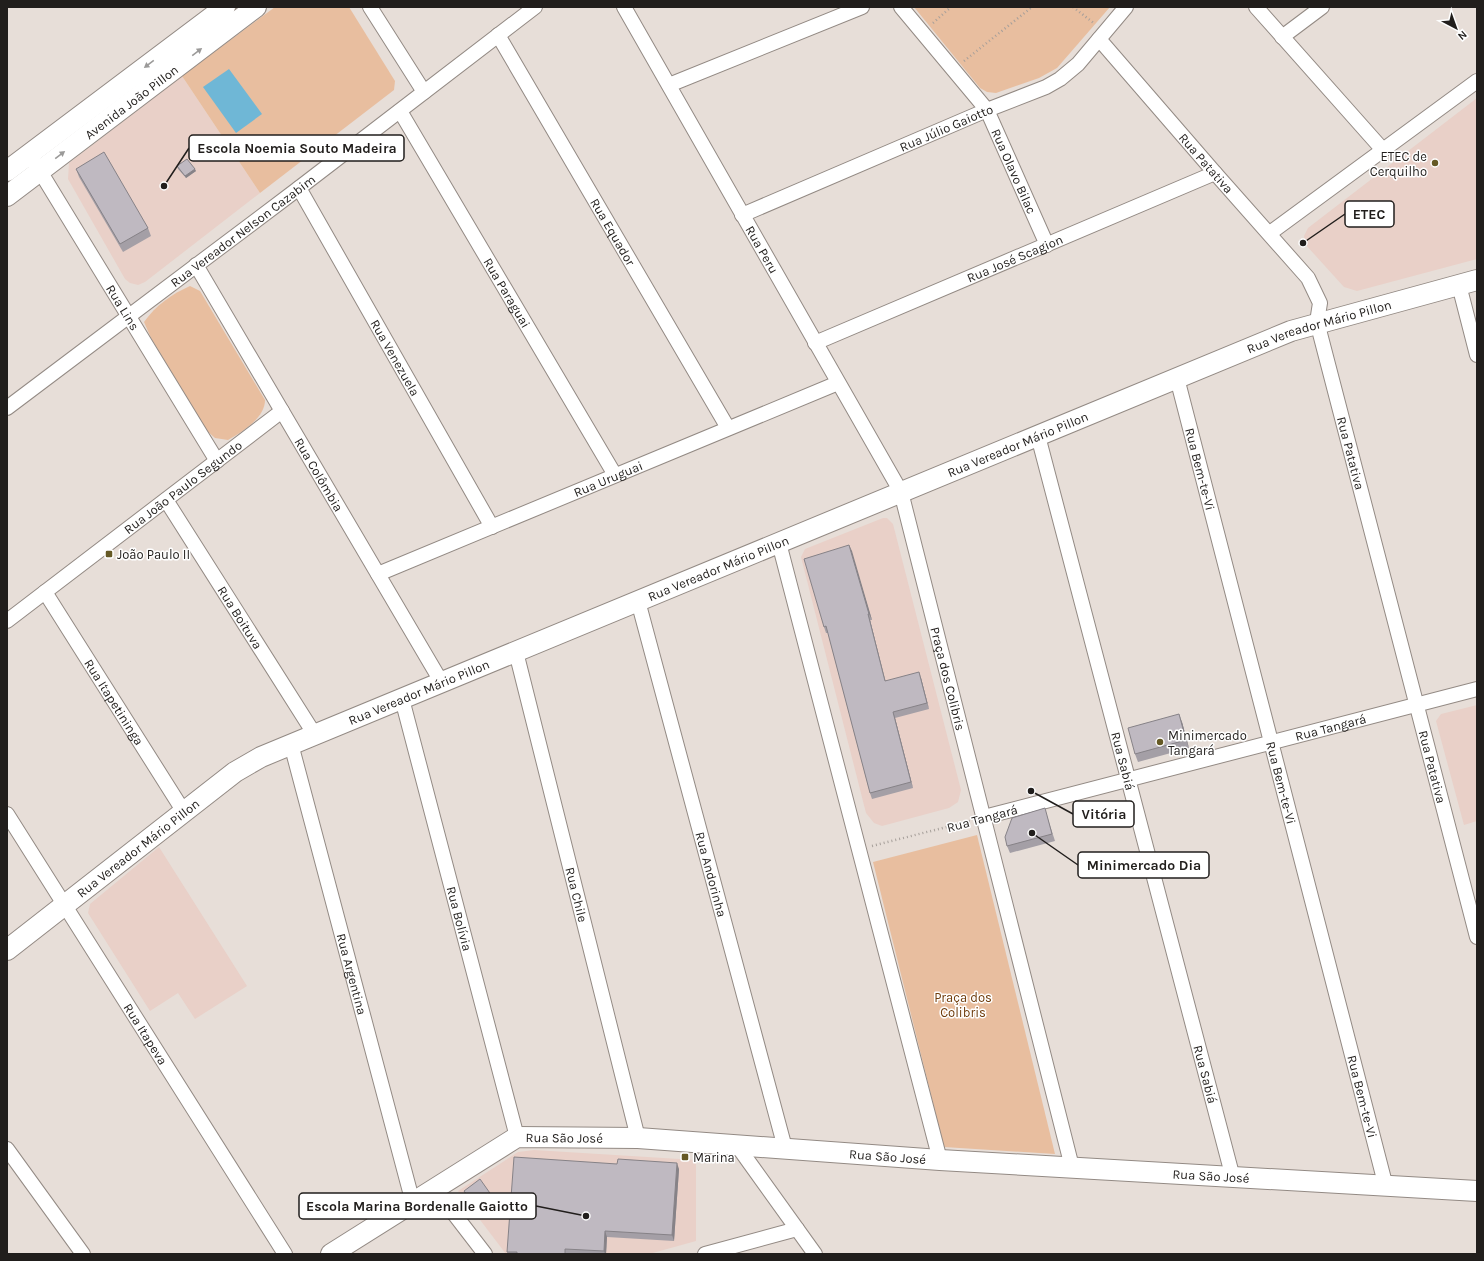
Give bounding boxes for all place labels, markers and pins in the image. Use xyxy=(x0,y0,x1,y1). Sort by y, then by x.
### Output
callout: Escola Noemia Souto Madeira xyxy=(189,135,404,161)
place label: ETEC de Cerquilho xyxy=(1370,149,1427,180)
marker: ETEC de Cerquilho xyxy=(1430,158,1440,168)
callout: ETEC xyxy=(1345,201,1394,227)
place label: João Paulo II xyxy=(117,547,190,562)
marker: João Paulo II xyxy=(104,549,114,559)
place label: Minimercado Tangará xyxy=(1168,728,1247,758)
marker: Minimercado Tangará xyxy=(1155,737,1165,747)
callout: Vitória xyxy=(1073,801,1134,827)
callout: Minimercado Dia xyxy=(1078,852,1209,878)
place label: Marina xyxy=(693,1150,735,1165)
marker: Marina xyxy=(680,1152,690,1162)
callout: Escola Marina Bordenalle Gaiotto xyxy=(299,1193,536,1219)

